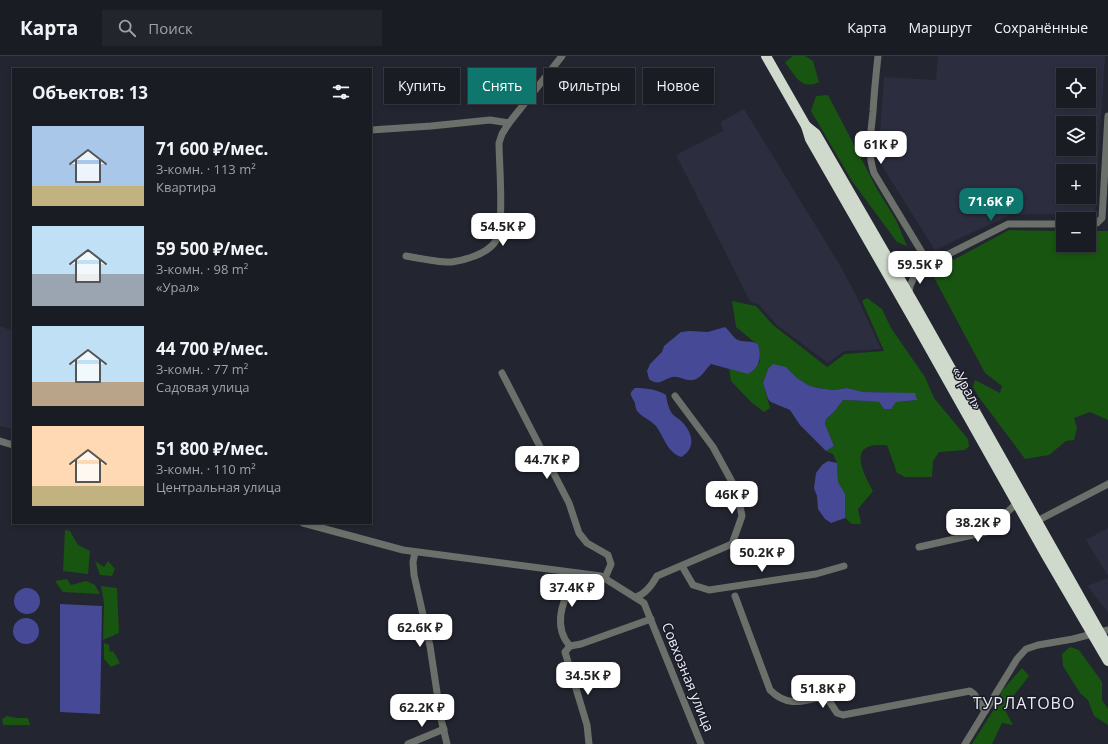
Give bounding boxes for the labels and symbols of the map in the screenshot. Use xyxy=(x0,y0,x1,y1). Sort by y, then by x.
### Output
pin: 61K ₽ xyxy=(853,131,909,165)
pin: 71.6K ₽ xyxy=(954,188,1028,222)
pin: 54.5K ₽ xyxy=(466,213,540,247)
pin: 59.5K ₽ xyxy=(883,251,957,285)
street label: «Урал» xyxy=(948,363,987,413)
pin: 44.7K ₽ xyxy=(510,446,584,480)
pin: 46K ₽ xyxy=(704,481,760,515)
pin: 38.2K ₽ xyxy=(941,509,1015,543)
pin: 50.2K ₽ xyxy=(725,539,799,573)
pin: 37.4K ₽ xyxy=(535,574,609,608)
pin: 62.6K ₽ xyxy=(383,614,457,648)
street label: Совхозная улица xyxy=(658,619,719,734)
pin: 34.5K ₽ xyxy=(551,662,625,696)
pin: 51.8K ₽ xyxy=(786,675,860,709)
district label: ТУРЛАТОВО xyxy=(973,692,1075,714)
pin: 62.2K ₽ xyxy=(385,694,459,728)

